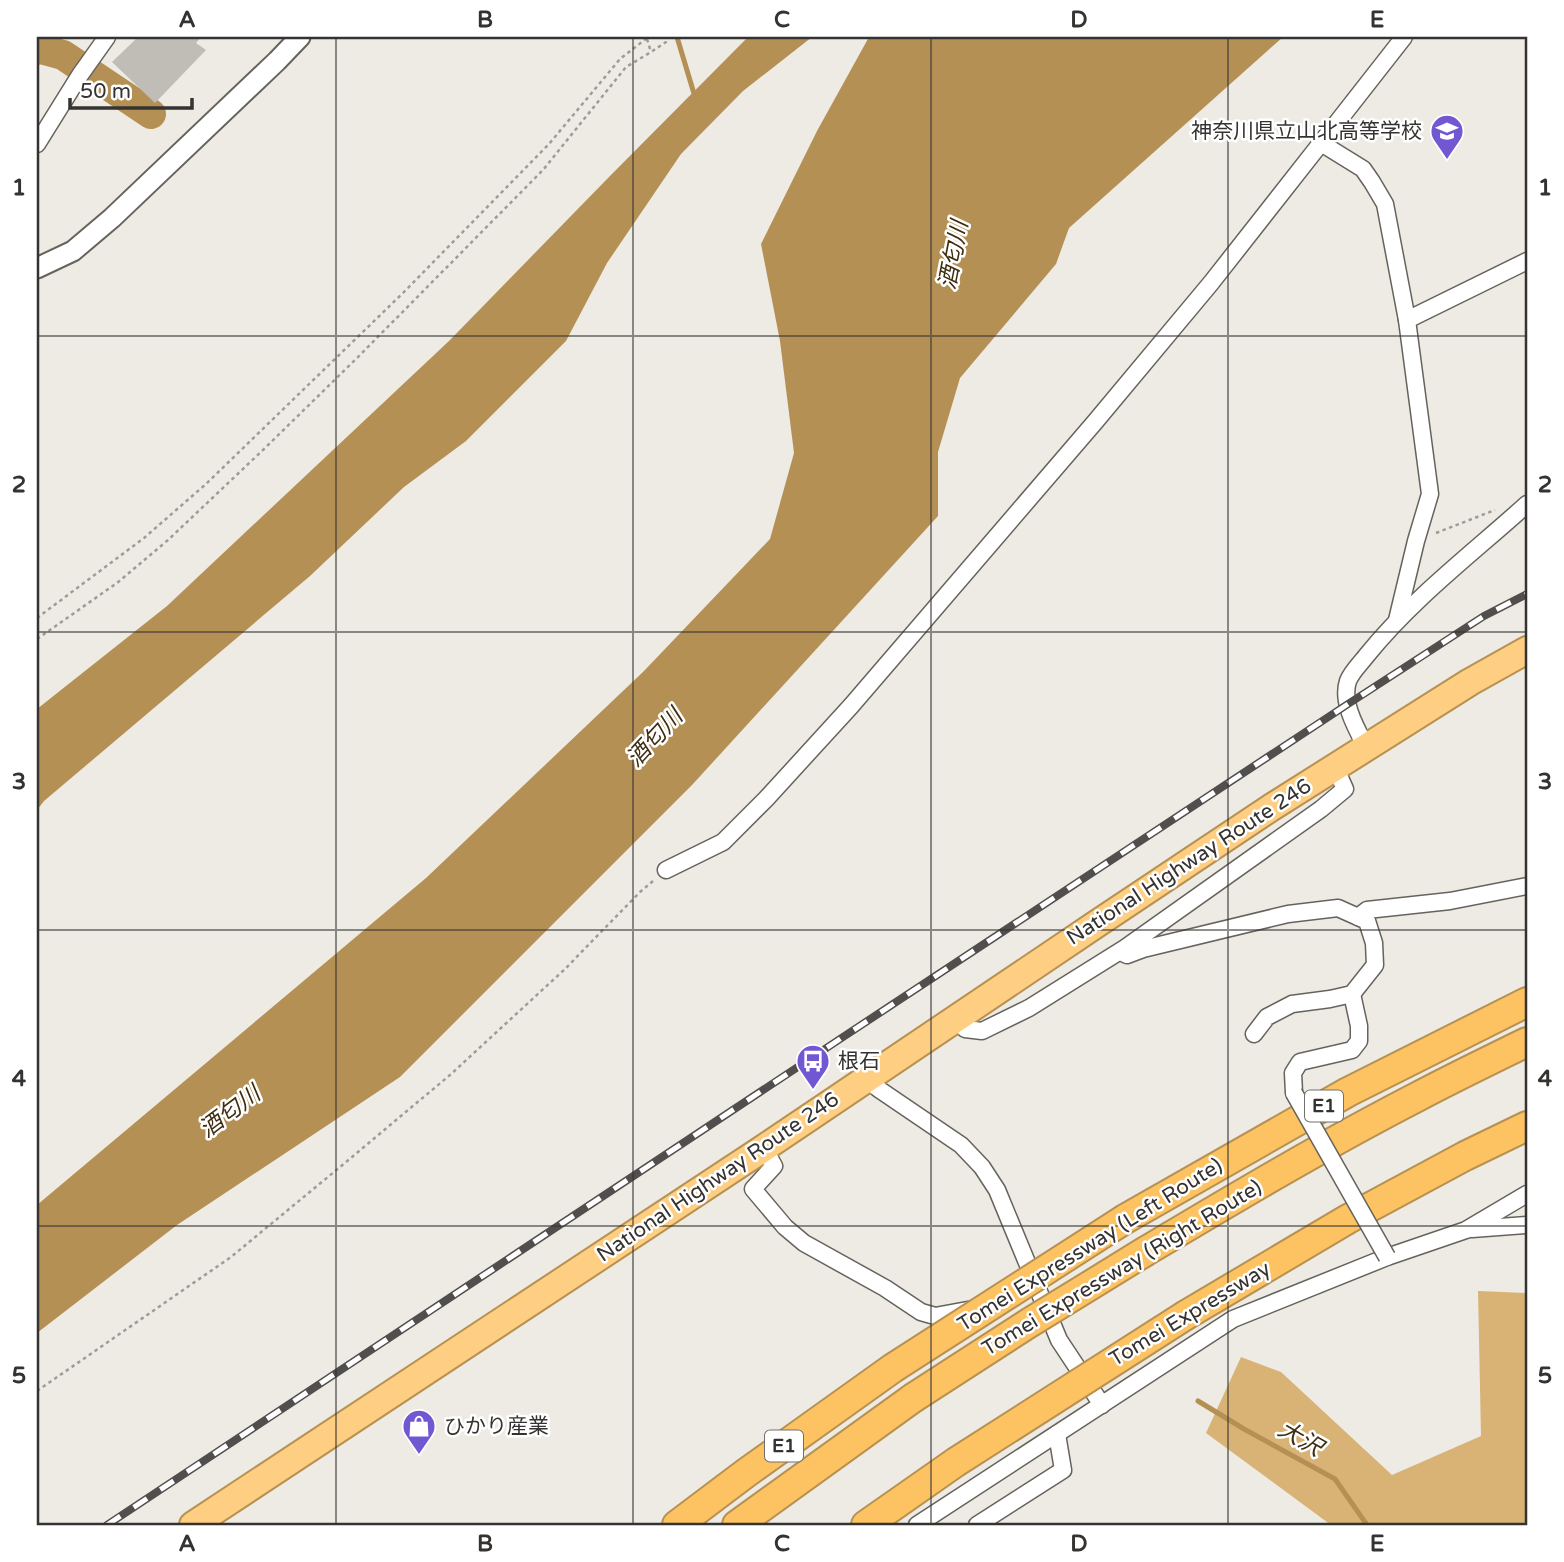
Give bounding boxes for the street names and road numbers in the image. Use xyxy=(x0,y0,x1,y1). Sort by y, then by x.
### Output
street label: National Highway Route 246 xyxy=(1062,773,1316,951)
street label: National Highway Route 246 xyxy=(592,1087,844,1267)
road number: E1 xyxy=(1305,1090,1343,1122)
street label: Tomei Expressway (Left Route) xyxy=(953,1153,1227,1337)
street label: Tomei Expressway (Right Route) xyxy=(978,1175,1266,1361)
street label: Tomei Expressway xyxy=(1105,1256,1275,1372)
road number: E1 xyxy=(765,1430,803,1462)

